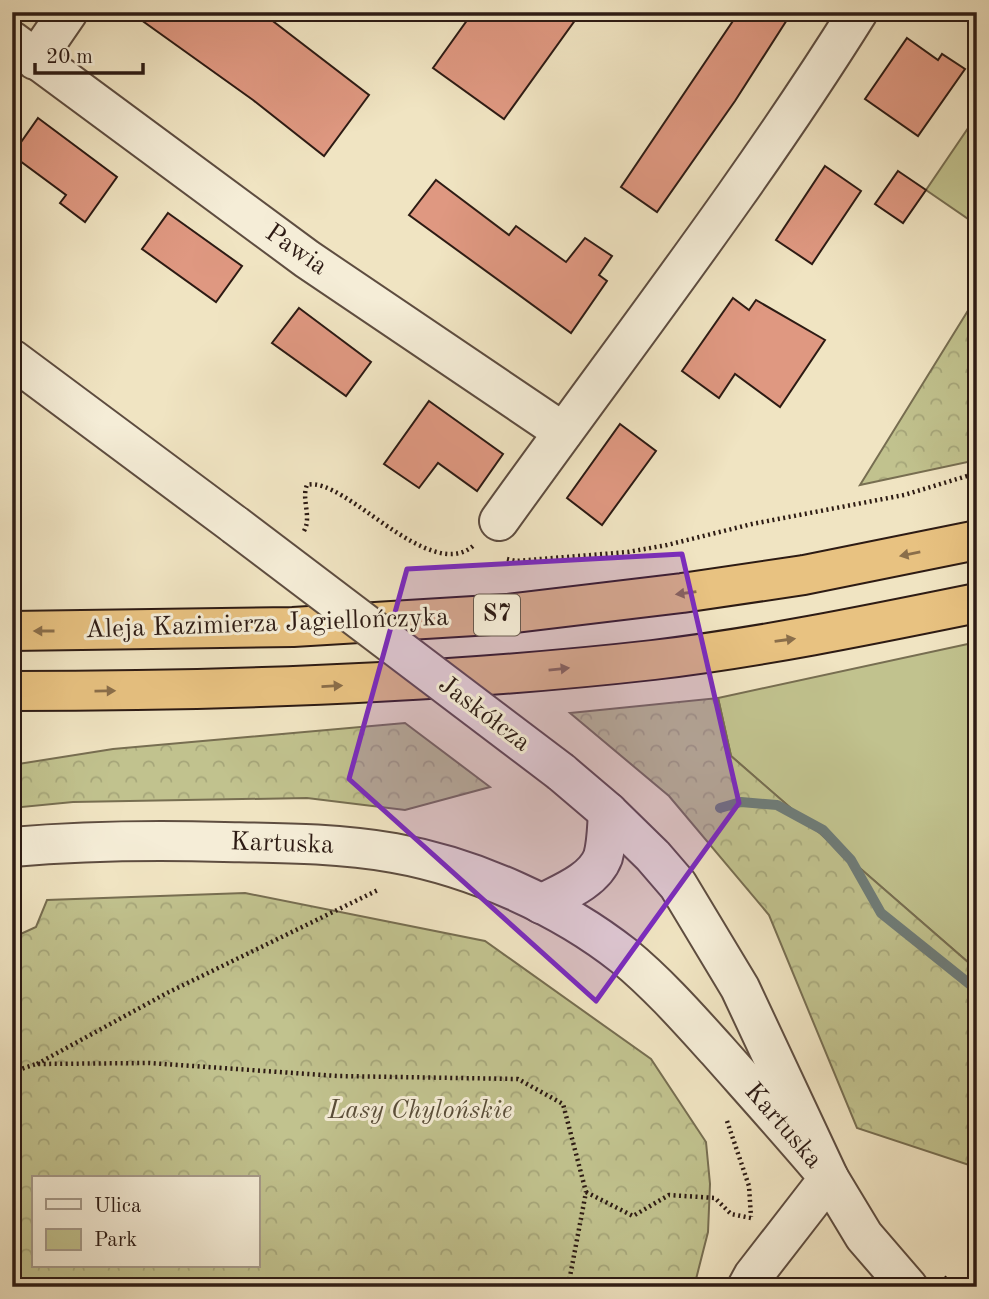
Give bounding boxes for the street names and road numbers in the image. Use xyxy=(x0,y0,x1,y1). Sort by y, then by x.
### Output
street label: Pawia xyxy=(260,220,332,280)
road number: S7 xyxy=(474,594,520,636)
street label: Aleja Kazimierza Jagiellończyka xyxy=(85,605,449,643)
street label: Jaskółcza xyxy=(433,671,535,757)
street label: Kartuska xyxy=(230,829,334,859)
street label: Kartuska xyxy=(739,1078,827,1174)

